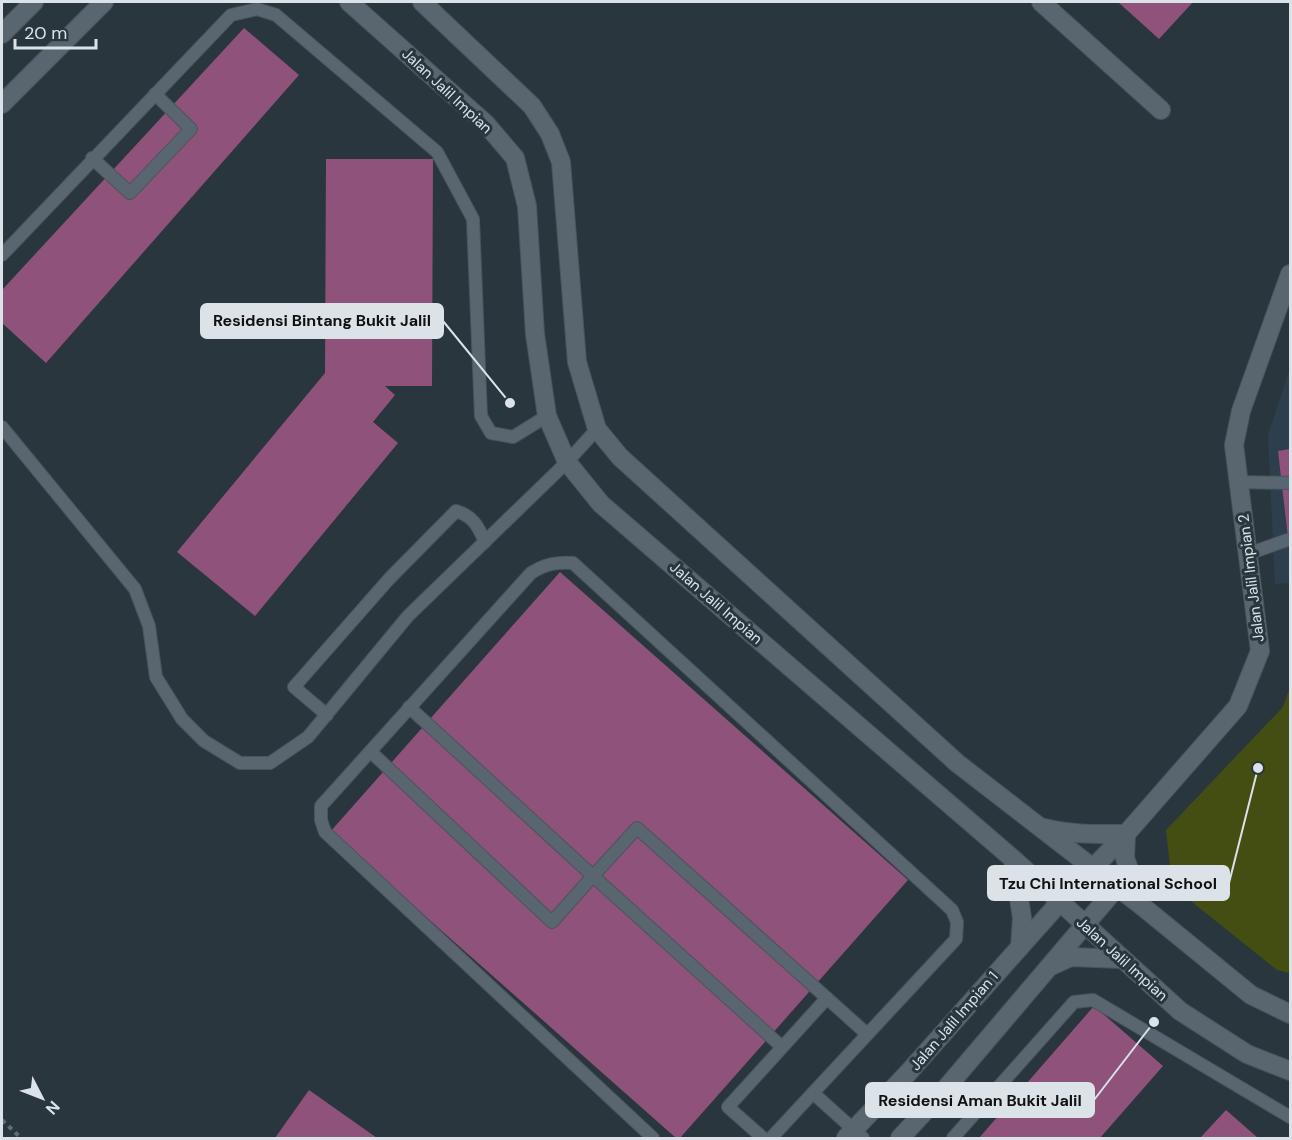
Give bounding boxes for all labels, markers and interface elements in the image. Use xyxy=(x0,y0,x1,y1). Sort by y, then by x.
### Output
scale bar xyxy=(15,12,96,50)
text: 20 m xyxy=(24,21,67,45)
street label: Jalan Jalil Impian xyxy=(398,44,496,138)
callout: Residensi Bintang Bukit Jalil xyxy=(201,304,443,338)
text: Residensi Bintang Bukit Jalil xyxy=(213,310,431,331)
street label: Jalan Jalil Impian 2 xyxy=(1233,513,1269,643)
street label: Jalan Jalil Impian xyxy=(666,557,766,649)
callout: Tzu Chi International School xyxy=(988,866,1229,900)
text: Tzu Chi International School xyxy=(999,873,1217,894)
street label: Jalan Jalil Impian xyxy=(1072,913,1172,1005)
street label: Jalan Jalil Impian 1 xyxy=(905,967,1003,1075)
north arrow xyxy=(12,1068,72,1128)
callout: Residensi Aman Bukit Jalil xyxy=(866,1083,1094,1117)
text: Residensi Aman Bukit Jalil xyxy=(878,1090,1082,1111)
text: N xyxy=(41,1096,64,1119)

